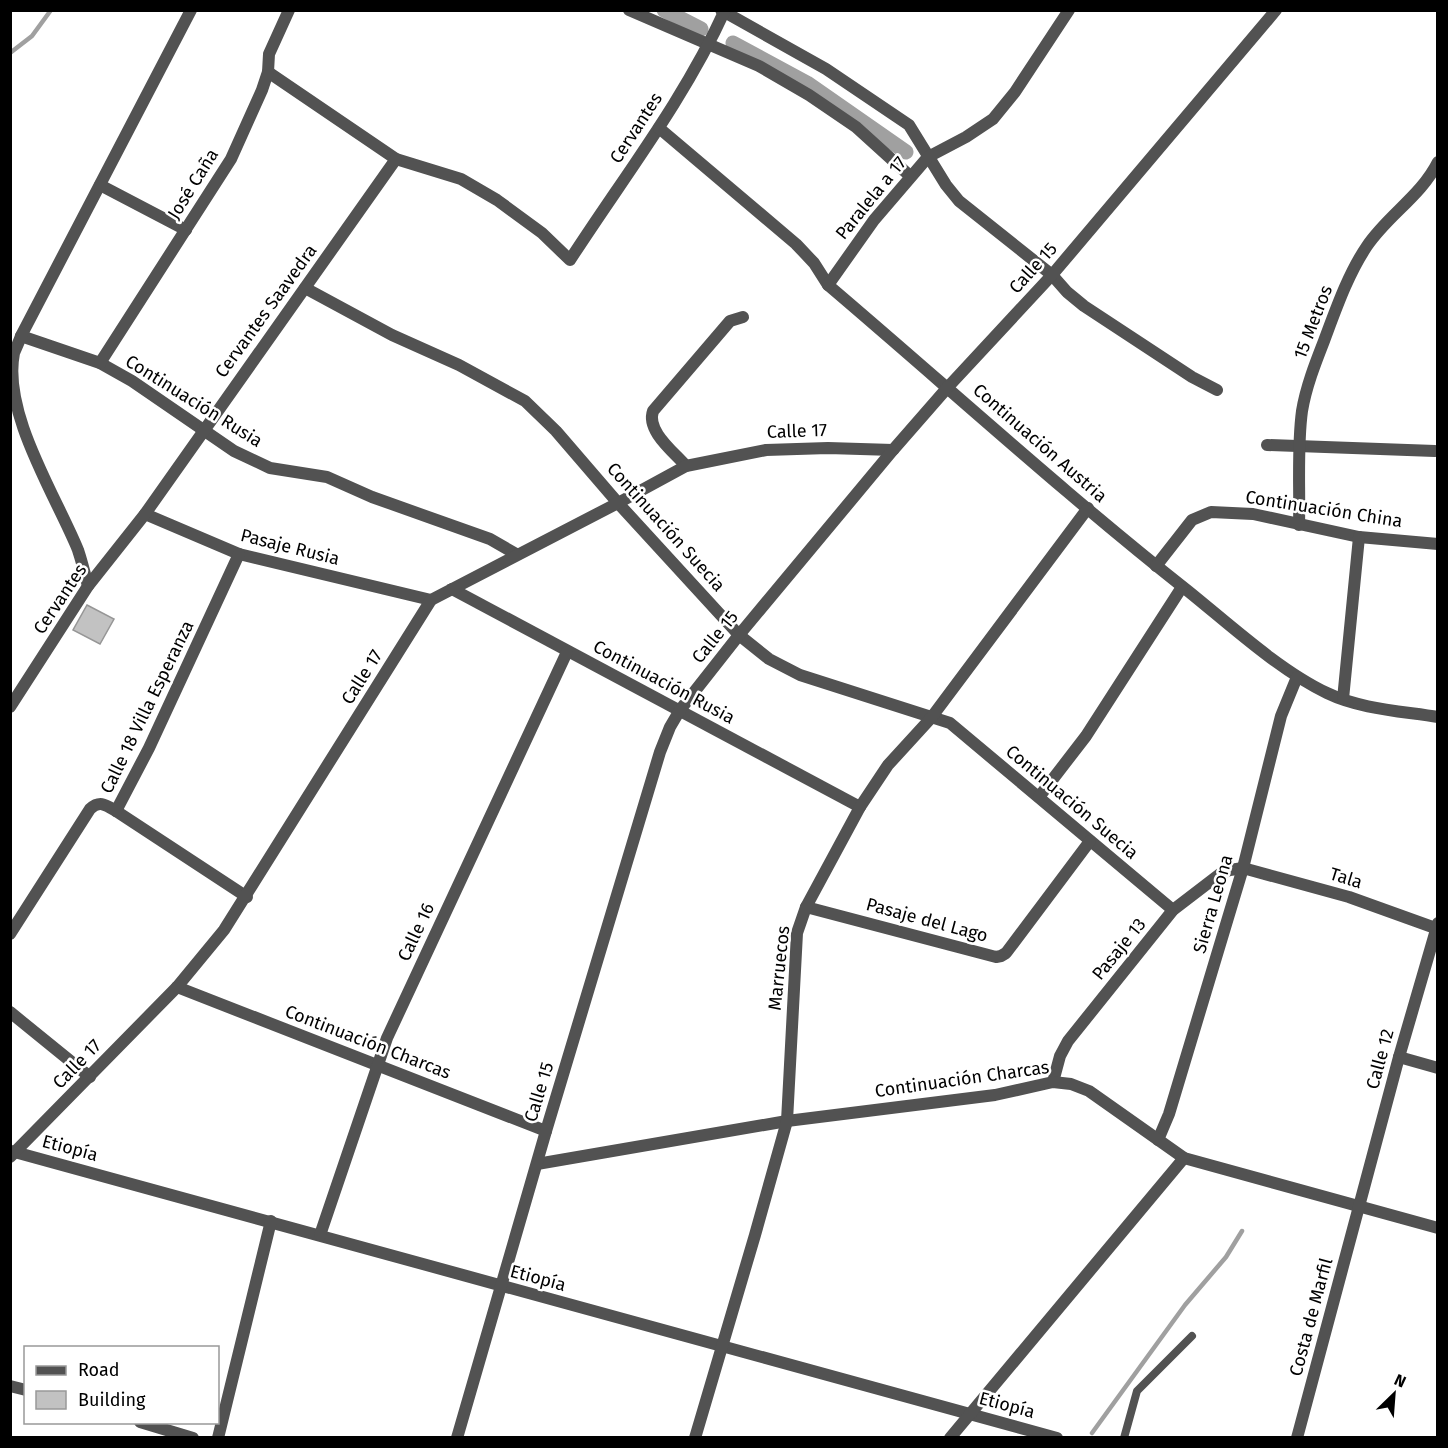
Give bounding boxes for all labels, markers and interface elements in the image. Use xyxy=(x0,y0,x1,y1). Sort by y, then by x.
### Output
street label: Cervantes xyxy=(605,89,667,167)
street label: José Caña xyxy=(163,145,223,223)
street label: Paralela a 17 xyxy=(831,152,911,244)
street label: Calle 15 xyxy=(1004,238,1062,298)
street label: Cervantes Saavedra xyxy=(210,240,322,382)
street label: 15 Metros xyxy=(1289,282,1337,362)
street label: Continuación Rusia xyxy=(121,350,267,452)
street label: Continuación Austria xyxy=(969,379,1111,507)
street label: Calle 17 xyxy=(766,419,828,443)
street label: Continuación Suecia xyxy=(602,458,730,596)
street label: Continuación China xyxy=(1244,486,1404,532)
street label: Pasaje Rusia xyxy=(238,524,342,570)
street label: Cervantes xyxy=(29,560,91,638)
street label: Calle 15 xyxy=(687,606,743,668)
street label: Calle 18 Villa Esperanza xyxy=(96,617,198,797)
street label: Continuación Rusia xyxy=(589,635,739,729)
street label: Calle 17 xyxy=(337,646,387,708)
street label: Continuación Suecia xyxy=(1001,740,1143,864)
street label: Sierra Leona xyxy=(1188,852,1238,956)
street label: Tala xyxy=(1327,863,1365,893)
street label: Pasaje del Lago xyxy=(864,893,990,947)
street label: Calle 16 xyxy=(393,899,439,965)
street label: Pasaje 13 xyxy=(1087,914,1151,984)
street label: Marruecos xyxy=(764,925,794,1011)
street label: Continuación Charcas xyxy=(282,1000,454,1084)
street label: Calle 12 xyxy=(1361,1026,1399,1091)
street label: Calle 17 xyxy=(48,1035,106,1093)
street label: Continuación Charcas xyxy=(873,1056,1051,1102)
street label: Calle 15 xyxy=(520,1059,558,1125)
street label: Etiopía xyxy=(40,1130,100,1166)
street label: Costa de Marfil xyxy=(1285,1256,1337,1378)
street label: Etiopía xyxy=(508,1260,568,1296)
legend xyxy=(24,1346,219,1424)
text: Road xyxy=(78,1359,120,1381)
north arrow xyxy=(1364,1364,1424,1424)
text: N xyxy=(1391,1370,1409,1392)
street label: Etiopía xyxy=(977,1387,1037,1423)
text: Building xyxy=(78,1389,146,1411)

